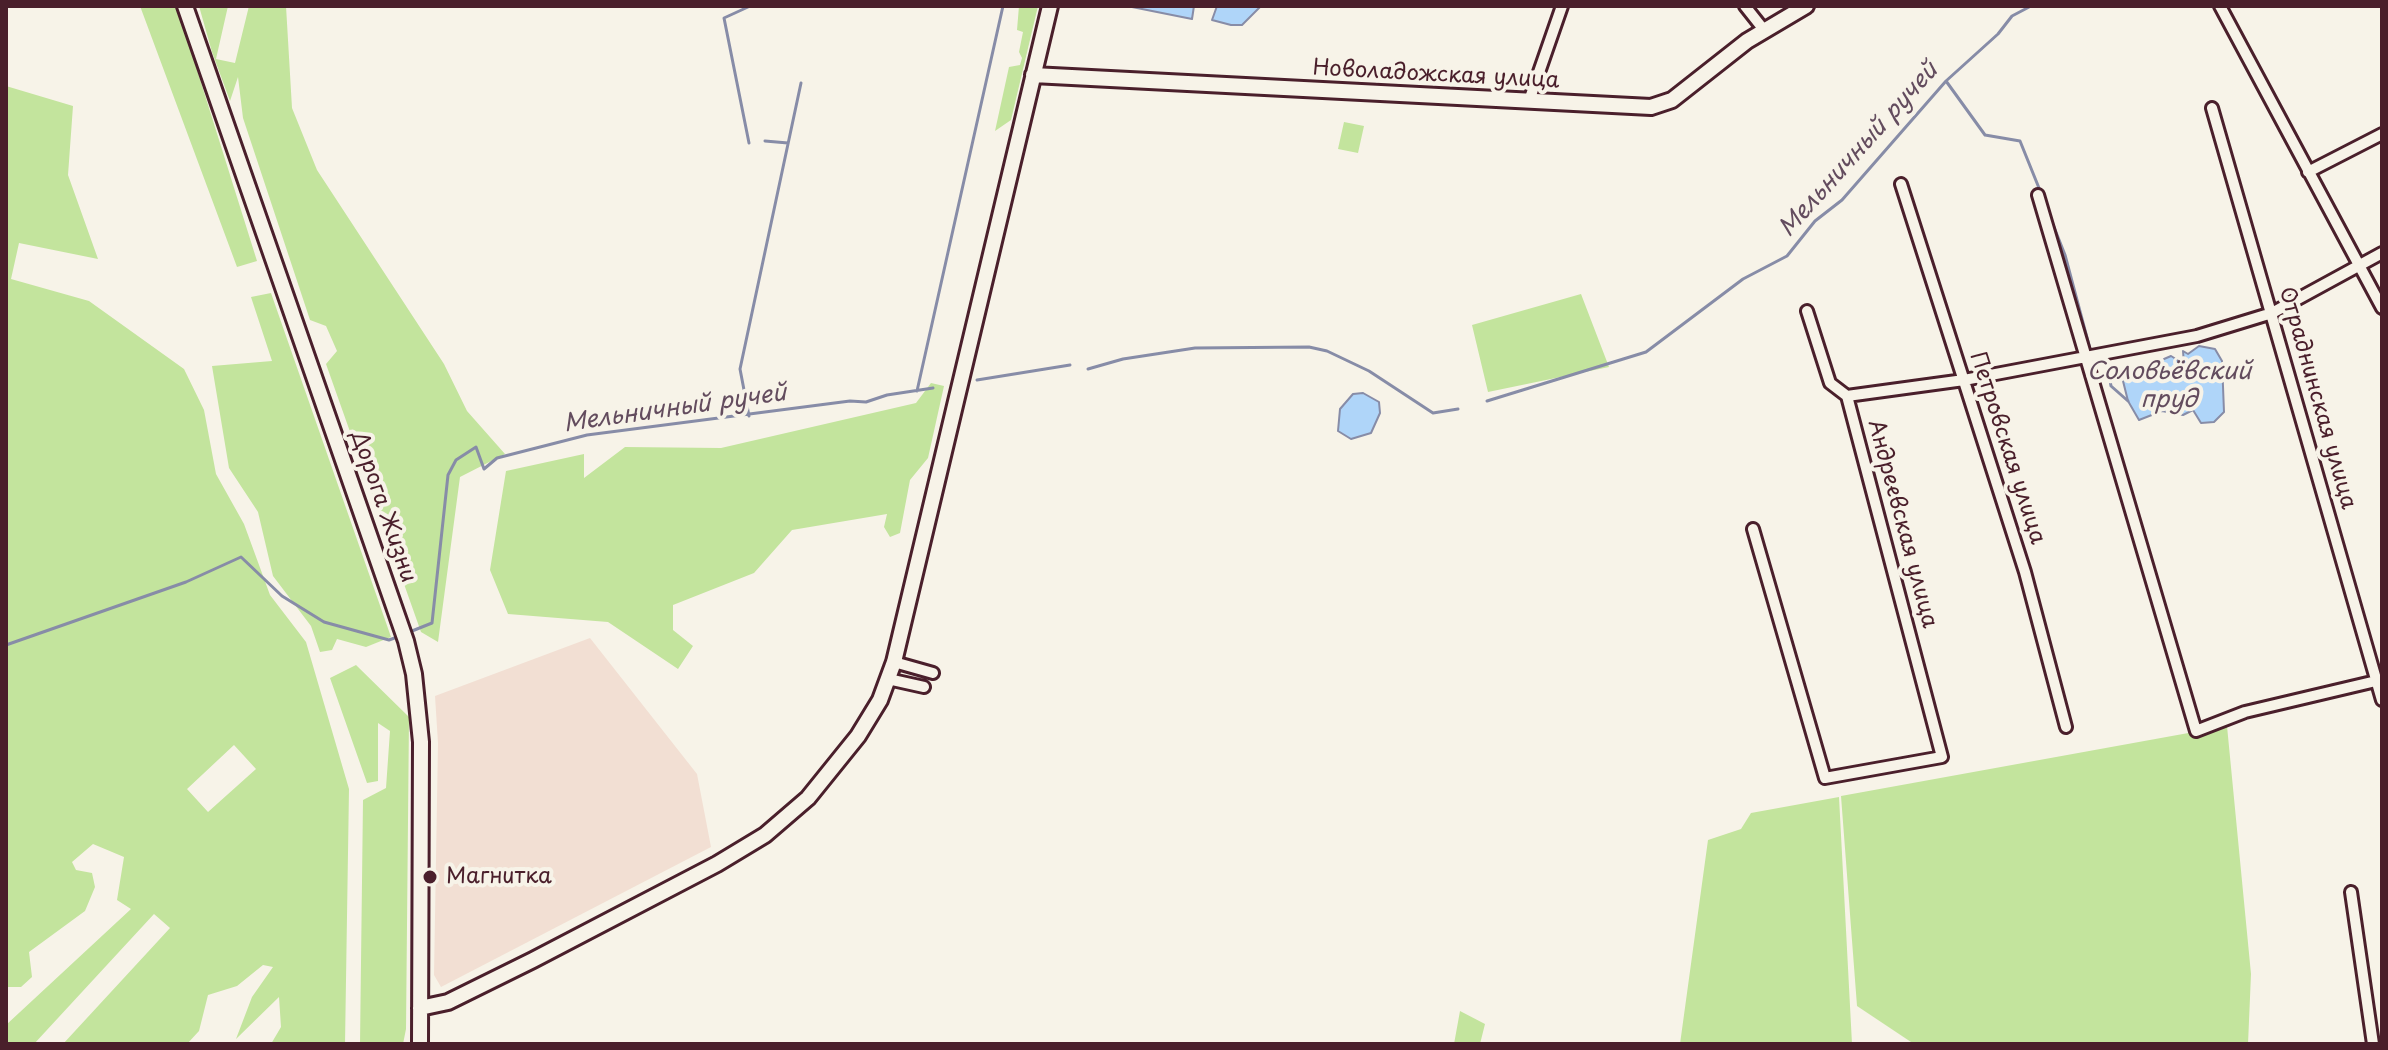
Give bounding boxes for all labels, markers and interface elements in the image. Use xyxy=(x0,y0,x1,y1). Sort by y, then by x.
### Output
street label: Новоладожская улица xyxy=(1312,55,1560,95)
water label: Мельничный ручей xyxy=(1773,57,1945,243)
street label: Отраднинская улица xyxy=(2273,284,2361,512)
street label: Петровская улица xyxy=(1963,348,2051,548)
water label: Соловьёвский пруд xyxy=(2087,358,2251,414)
water label: Мельничный ручей xyxy=(562,379,788,439)
street label: Андреевская улица xyxy=(1861,417,1943,631)
street label: Дорога Жизни xyxy=(345,428,421,586)
place label: Магнитка xyxy=(446,864,552,890)
marker: Магнитка xyxy=(421,868,439,886)

